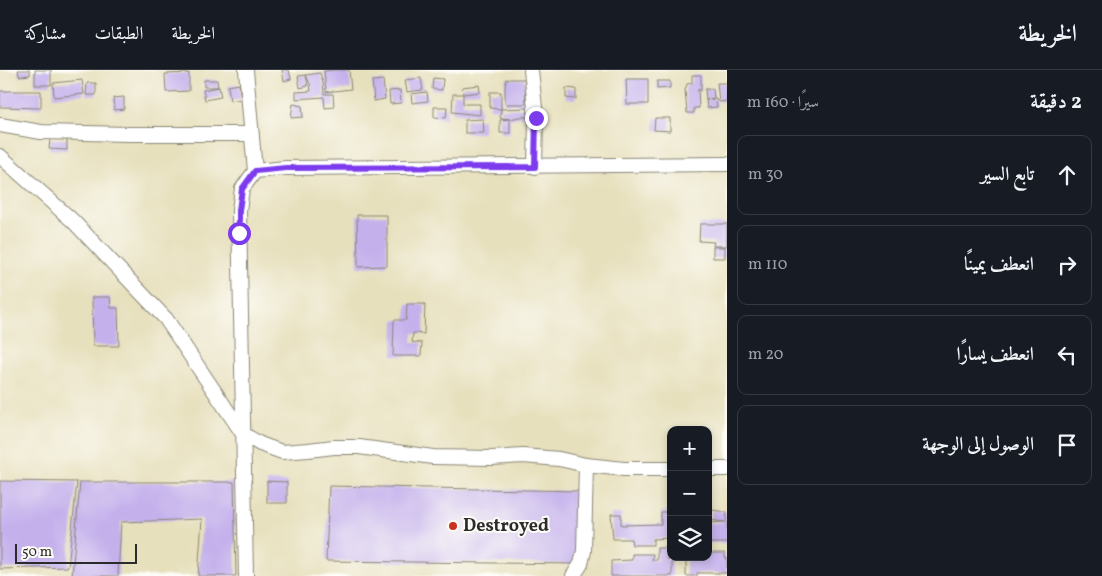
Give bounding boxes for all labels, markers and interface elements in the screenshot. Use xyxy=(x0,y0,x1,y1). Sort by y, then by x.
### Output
text: الخريطة xyxy=(1019,18,1077,52)
text: مشاركة xyxy=(25,22,66,47)
text: الطبقات xyxy=(94,22,143,47)
text: الخريطة xyxy=(171,22,215,47)
text: 2 دقيقة xyxy=(1030,88,1082,117)
text: سيرًا · 160 m xyxy=(747,92,819,114)
route end xyxy=(525,107,548,130)
icon: ahead xyxy=(1053,161,1081,189)
text: تابع السير xyxy=(981,162,1034,188)
text: 30 m xyxy=(748,164,783,186)
route start xyxy=(228,222,251,245)
icon: right xyxy=(1053,251,1081,279)
text: انعطف يمينًا xyxy=(964,252,1034,278)
text: 110 m xyxy=(748,254,787,276)
icon: left xyxy=(1053,341,1081,369)
text: انعطف يسارًا xyxy=(956,342,1034,368)
text: 20 m xyxy=(748,344,783,366)
map controls xyxy=(667,426,712,561)
button: + xyxy=(667,426,712,471)
icon: arrive xyxy=(1053,431,1081,459)
text: الوصول إلى الوجهة xyxy=(922,432,1034,458)
button: − xyxy=(667,471,712,516)
place label: Destroyed xyxy=(463,514,549,539)
button: layers xyxy=(667,516,712,561)
marker: Destroyed xyxy=(447,520,459,532)
scale bar xyxy=(15,541,138,564)
text: 50 m xyxy=(22,543,52,562)

